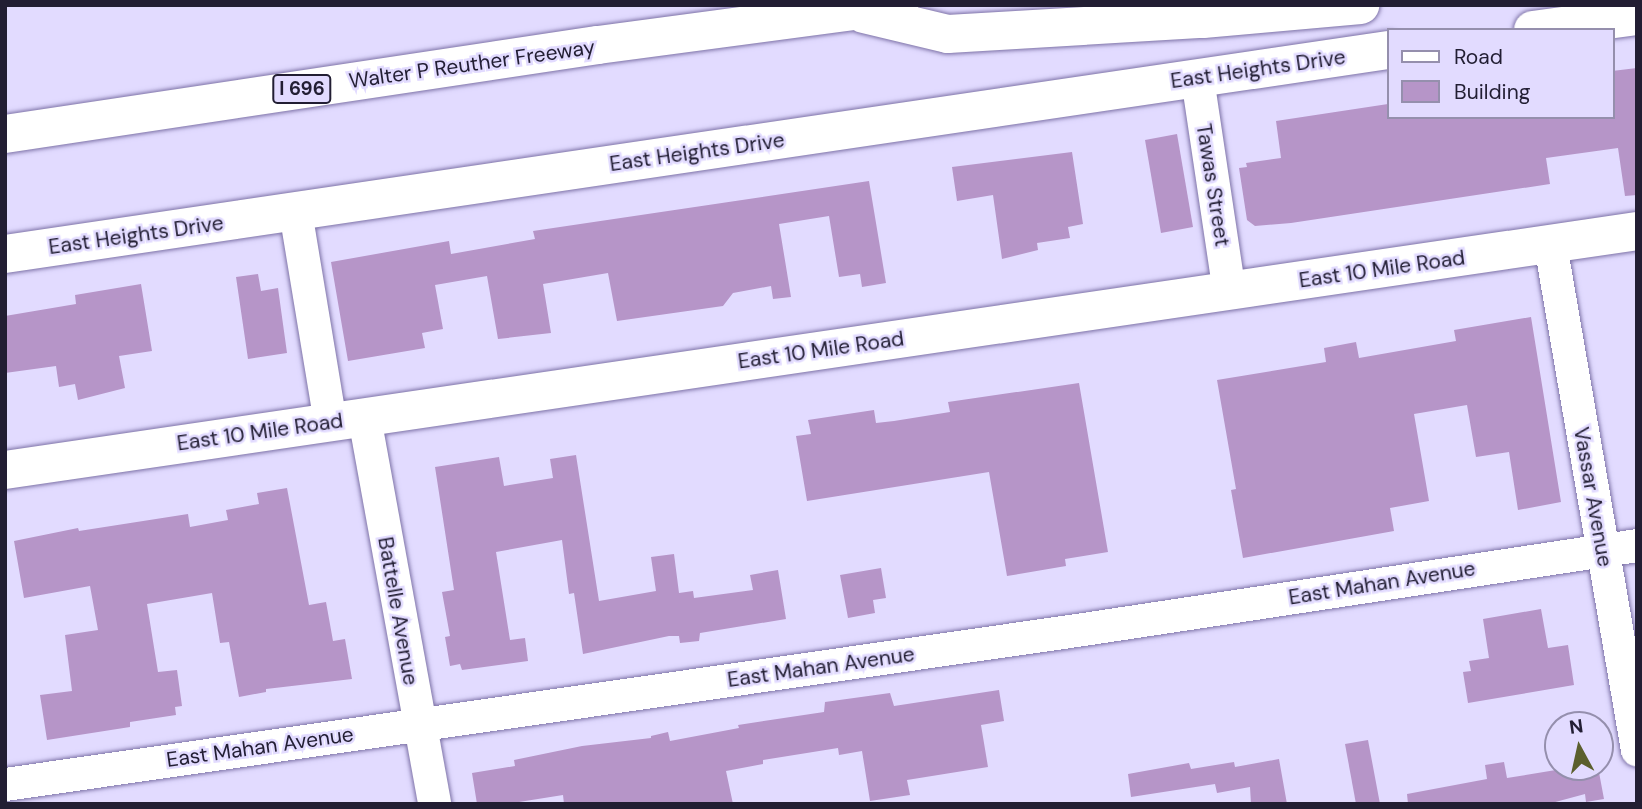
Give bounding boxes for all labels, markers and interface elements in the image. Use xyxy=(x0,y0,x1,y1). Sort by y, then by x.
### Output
legend xyxy=(1386,28,1614,119)
street label: Walter P Reuther Freeway xyxy=(347,34,597,94)
text: Road xyxy=(1454,43,1503,71)
street label: East Heights Drive xyxy=(1169,44,1347,94)
road number: I 696 xyxy=(272,74,332,104)
text: Building xyxy=(1454,78,1530,106)
street label: Tawas Street xyxy=(1191,122,1235,248)
street label: East Heights Drive xyxy=(608,127,786,177)
street label: East Heights Drive xyxy=(47,210,225,260)
street label: East 10 Mile Road xyxy=(1297,245,1467,293)
street label: East 10 Mile Road xyxy=(736,326,906,374)
street label: East 10 Mile Road xyxy=(175,408,345,456)
street label: Vassar Avenue xyxy=(1568,425,1618,569)
street label: Battelle Avenue xyxy=(373,535,423,687)
street label: East Mahan Avenue xyxy=(1287,556,1477,610)
street label: East Mahan Avenue xyxy=(726,641,916,693)
north arrow xyxy=(1544,711,1614,781)
text: N xyxy=(1568,713,1585,740)
street label: East Mahan Avenue xyxy=(165,721,355,773)

